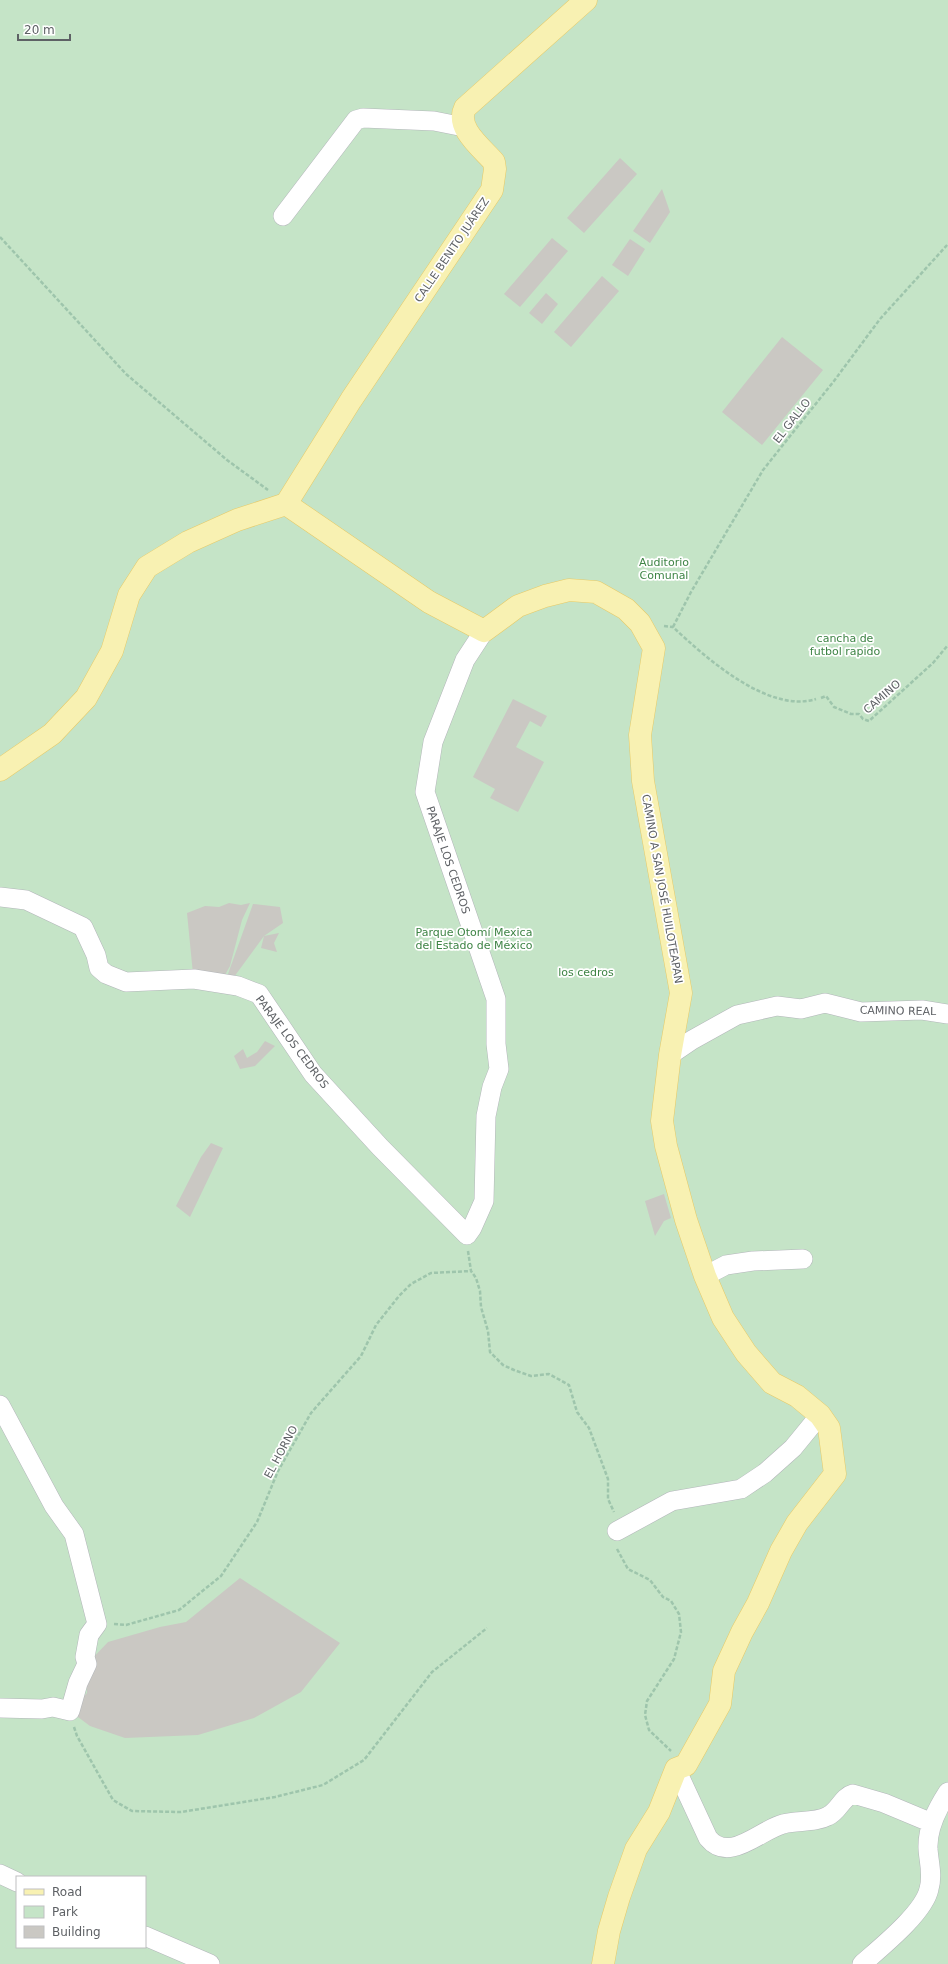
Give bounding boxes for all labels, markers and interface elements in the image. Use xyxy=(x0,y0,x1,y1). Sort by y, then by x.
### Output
scale bar xyxy=(18,16,70,42)
text: 20 m xyxy=(24,23,55,37)
street label: CALLE BENITO JUÁREZ xyxy=(412,195,492,305)
street label: EL GALLO xyxy=(771,396,814,446)
park label: Auditorio Comunal xyxy=(639,556,689,582)
park label: cancha de futbol rapido xyxy=(810,632,880,658)
street label: CAMINO xyxy=(861,677,903,717)
street label: CAMINO A SAN JOSÉ HUILOTEAPAN xyxy=(639,793,685,985)
street label: PARAJE LOS CEDROS xyxy=(423,804,473,916)
park label: Parque Otomí Mexica del Estado de México xyxy=(416,926,533,952)
park label: los cedros xyxy=(558,966,614,979)
street label: PARAJE LOS CEDROS xyxy=(253,993,331,1091)
street label: CAMINO REAL xyxy=(860,1004,937,1018)
street label: EL HORNO xyxy=(262,1423,301,1481)
legend xyxy=(16,1876,146,1948)
text: Road xyxy=(52,1885,82,1899)
text: Park xyxy=(52,1905,78,1919)
text: Building xyxy=(52,1925,101,1939)

